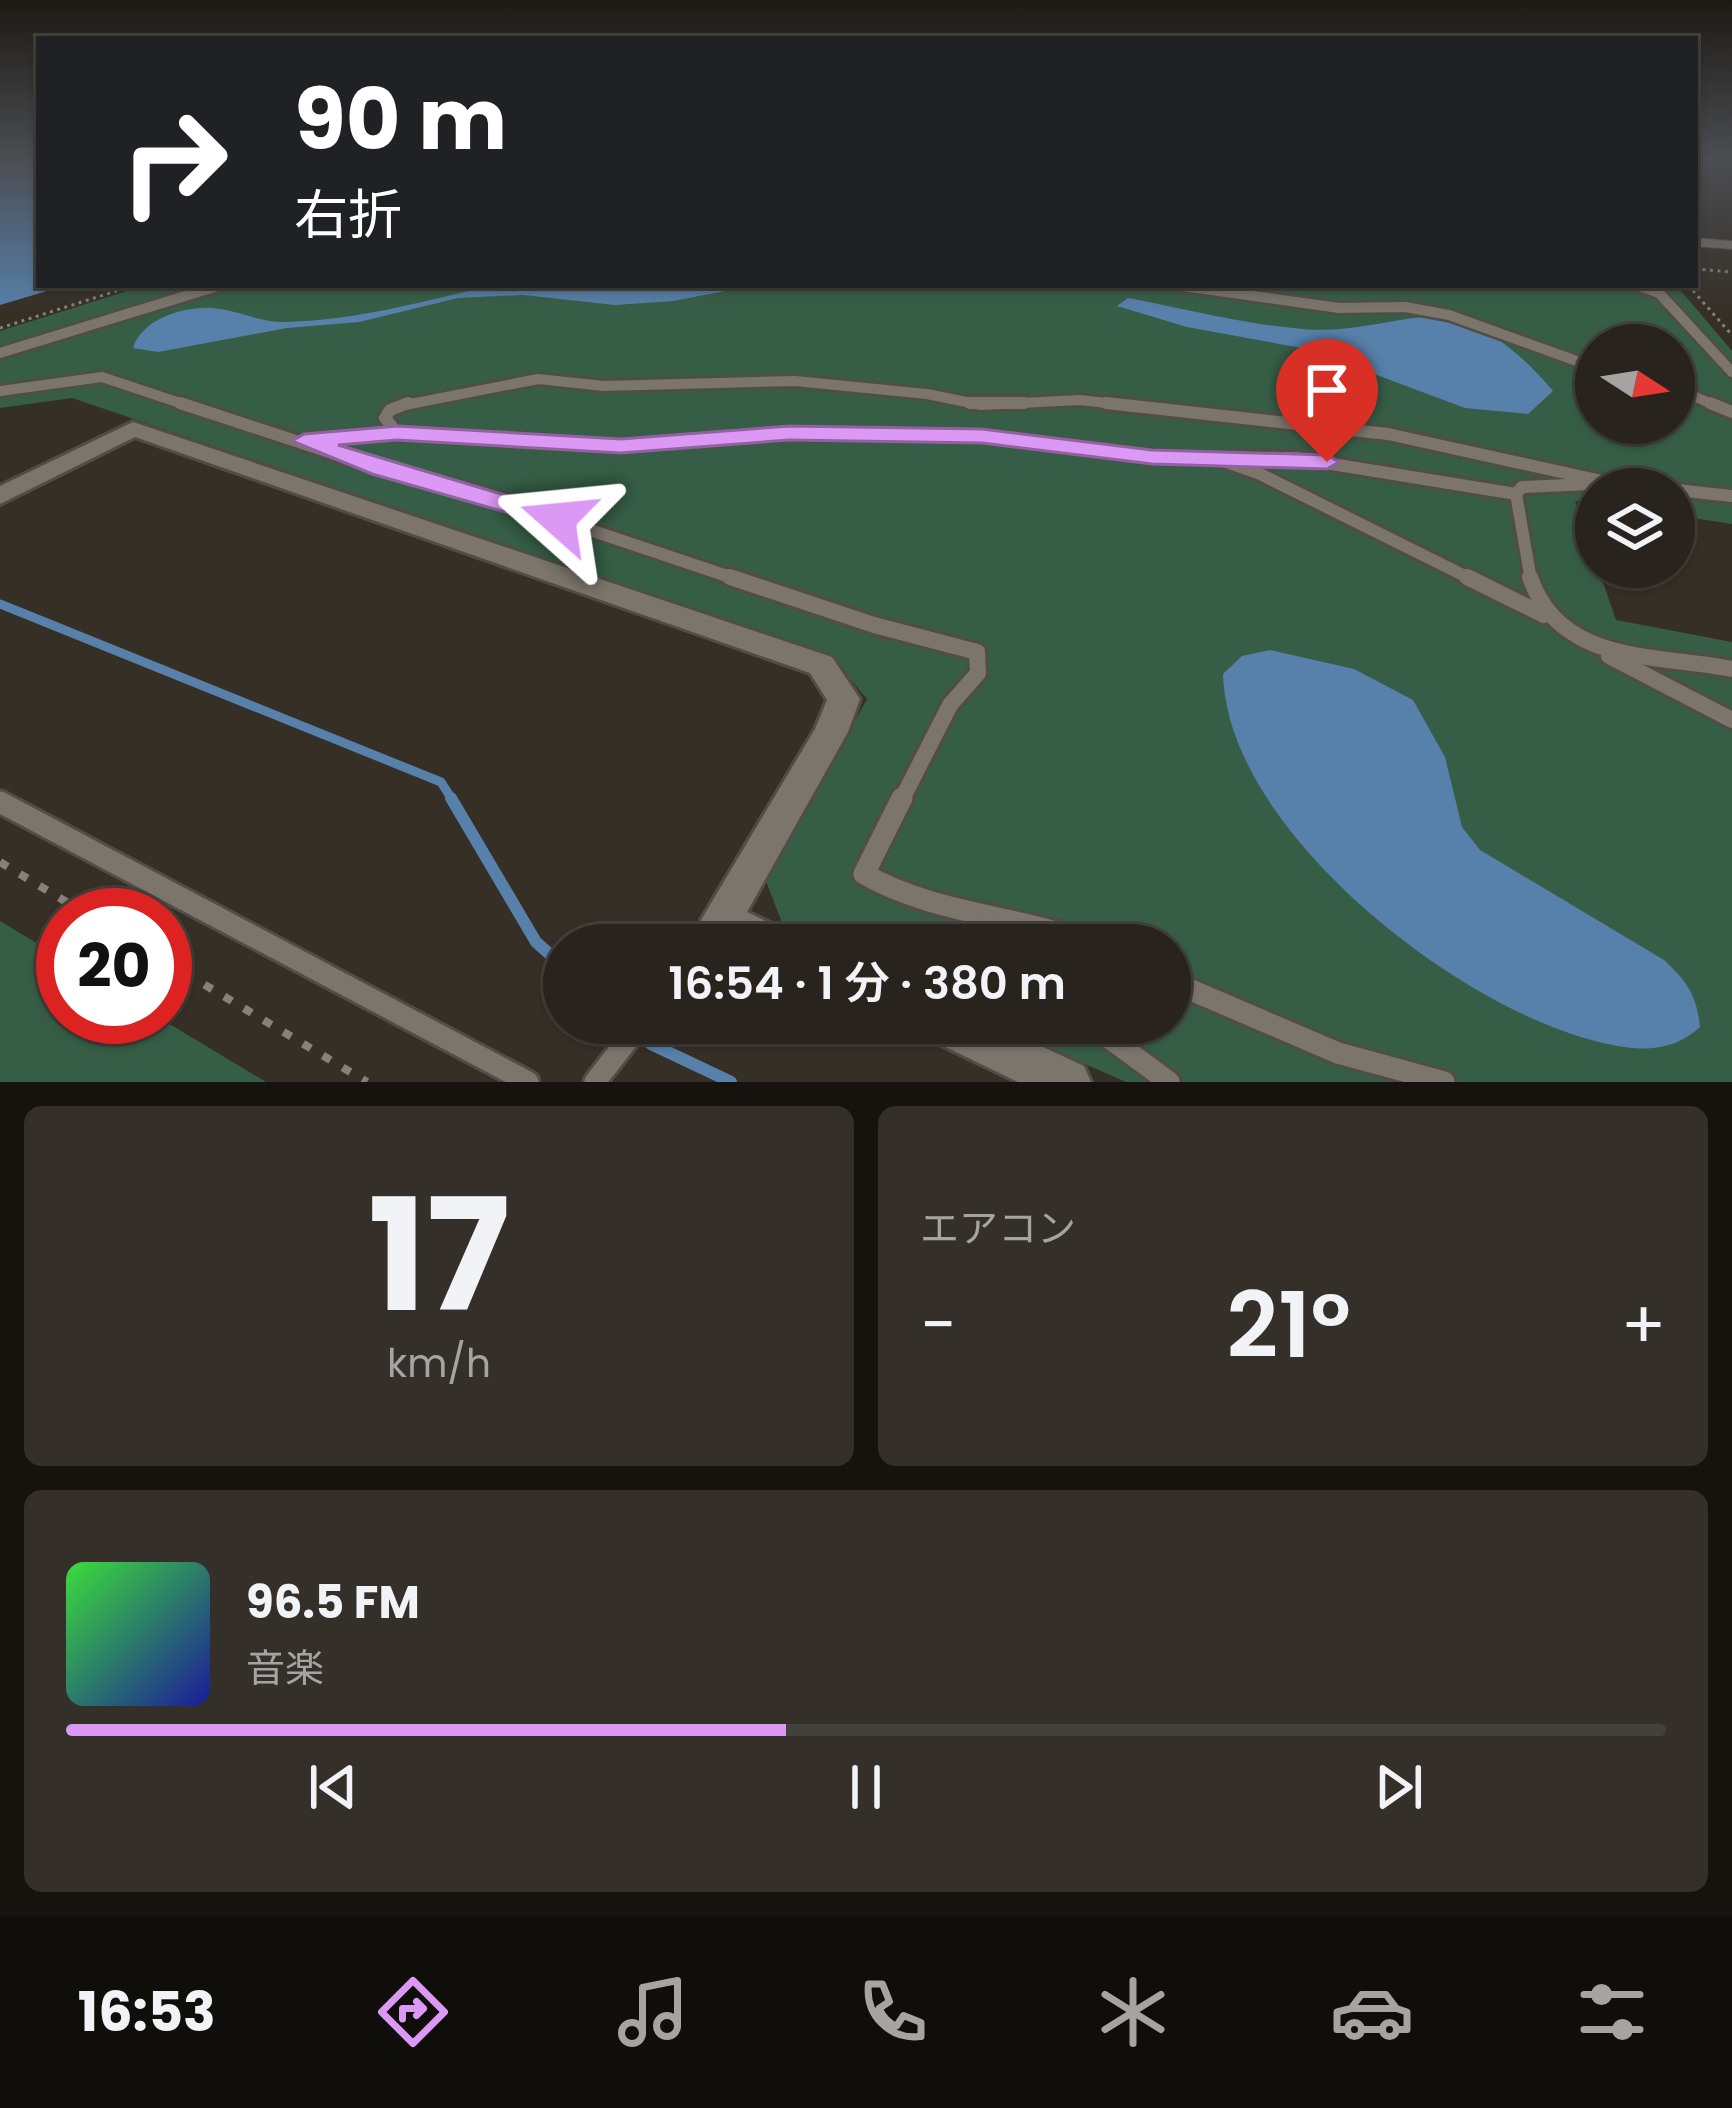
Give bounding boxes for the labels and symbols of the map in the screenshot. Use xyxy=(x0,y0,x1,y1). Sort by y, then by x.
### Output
north arrow xyxy=(1575,324,1695,444)
pin xyxy=(1276,339,1378,462)
position arrow xyxy=(495,456,621,582)
speed limit sign: 20 xyxy=(36,888,192,1044)

